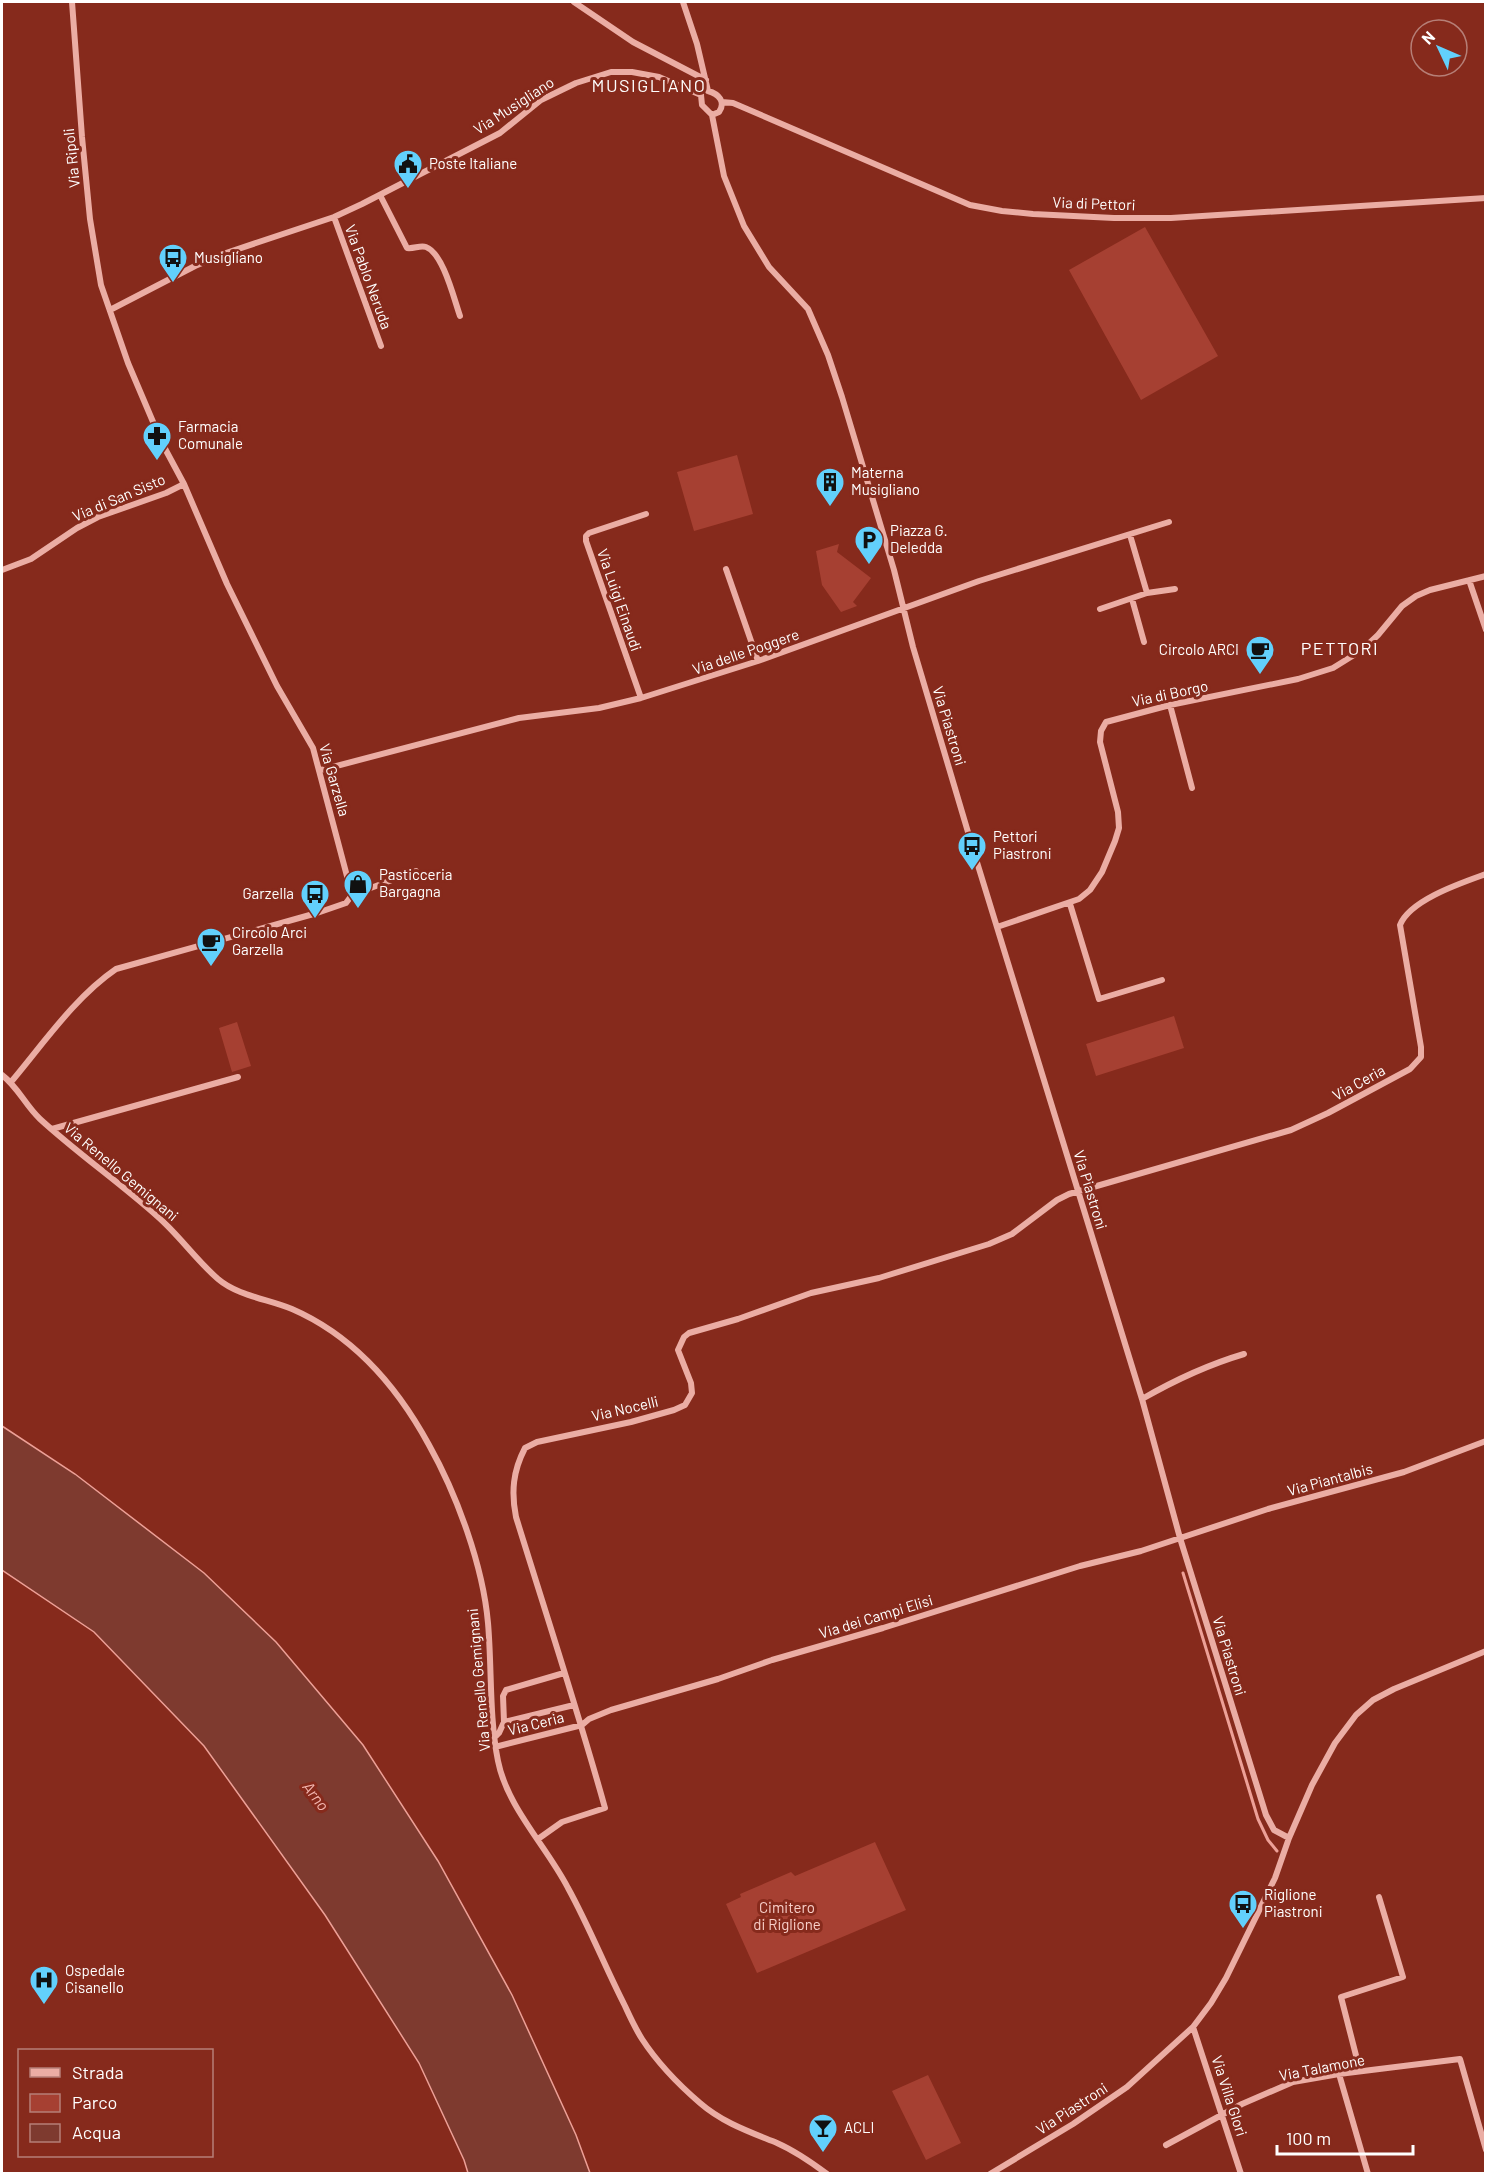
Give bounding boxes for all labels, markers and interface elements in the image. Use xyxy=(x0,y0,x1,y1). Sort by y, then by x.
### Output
north arrow xyxy=(1409,18,1469,78)
text: N xyxy=(1417,27,1438,48)
street label: Via Musigliano xyxy=(470,72,557,138)
district label: MUSIGLIANO xyxy=(592,74,706,96)
street label: Via Ripoli xyxy=(59,127,83,189)
public building icon: Poste Italiane xyxy=(392,148,424,190)
place label: Poste Italiane xyxy=(429,154,517,172)
street label: Via di Pettori xyxy=(1052,193,1136,213)
street label: Via Pablo Neruda xyxy=(342,222,396,331)
bus stop icon: Musigliano xyxy=(157,242,189,284)
place label: Musigliano xyxy=(194,248,263,266)
place label: Farmacia Comunale xyxy=(178,417,243,452)
pharmacy icon: Farmacia Comunale xyxy=(141,420,173,462)
place label: Materna Musigliano xyxy=(851,463,920,498)
building icon: Materna Musigliano xyxy=(814,466,846,508)
street label: Via di San Sisto xyxy=(70,469,168,525)
place label: Piazza G. Deledda xyxy=(890,521,948,556)
parking icon: Piazza G. Deledda xyxy=(853,524,885,566)
street label: Via Luigi Einaudi xyxy=(594,546,646,653)
street label: Via delle Poggere xyxy=(690,624,801,678)
cafe icon: Circolo ARCI xyxy=(1244,634,1276,676)
district label: PETTORI xyxy=(1301,637,1379,659)
place label: Circolo ARCI xyxy=(1159,640,1239,658)
street label: Via di Borgo xyxy=(1130,676,1210,710)
street label: Via Piastroni xyxy=(929,684,971,767)
street label: Via Garzella xyxy=(316,741,354,818)
place label: Pettori Piastroni xyxy=(993,827,1052,862)
bus stop icon: Pettori Piastroni xyxy=(956,830,988,872)
place label: Pasticceria Bargagna xyxy=(379,865,452,900)
shop icon: Pasticceria Bargagna xyxy=(342,868,374,910)
bus stop icon: Garzella xyxy=(299,878,331,920)
place label: Garzella xyxy=(243,884,294,902)
place label: Circolo Arci Garzella xyxy=(232,923,307,958)
cafe icon: Circolo Arci Garzella xyxy=(195,926,227,968)
street label: Via Ceria xyxy=(1329,1060,1388,1104)
street label: Via Renello Gemignani xyxy=(61,1118,182,1224)
street label: Via Piastroni xyxy=(1070,1148,1112,1231)
street label: Via Nocelli xyxy=(590,1392,660,1424)
street label: Via Piantalbis xyxy=(1285,1459,1374,1499)
street label: Via dei Campi Elisi xyxy=(817,1590,935,1642)
street label: Via Renello Gemignani xyxy=(463,1608,493,1752)
street label: Via Piastroni xyxy=(1209,1614,1251,1697)
street label: Via Ceria xyxy=(506,1707,566,1739)
water label: Arno xyxy=(299,1777,334,1814)
place label: Riglione Piastroni xyxy=(1264,1885,1323,1920)
bus stop icon: Riglione Piastroni xyxy=(1227,1888,1259,1930)
park label: Cimitero di Riglione xyxy=(753,1898,821,1933)
place label: Ospedale Cisanello xyxy=(65,1961,125,1996)
hospital icon: Ospedale Cisanello xyxy=(28,1964,60,2006)
legend xyxy=(18,2049,213,2157)
street label: Via Talamone xyxy=(1277,2050,1366,2084)
street label: Via Villa Glori xyxy=(1208,2053,1251,2138)
text: Strada xyxy=(72,2061,124,2083)
street label: Via Piastroni xyxy=(1032,2078,1111,2138)
text: Parco xyxy=(72,2091,117,2113)
bar icon: ACLI xyxy=(807,2112,839,2154)
place label: ACLI xyxy=(844,2118,874,2136)
scale bar xyxy=(1277,2118,1414,2156)
text: Acqua xyxy=(72,2121,121,2143)
text: 100 m xyxy=(1286,2127,1331,2149)

